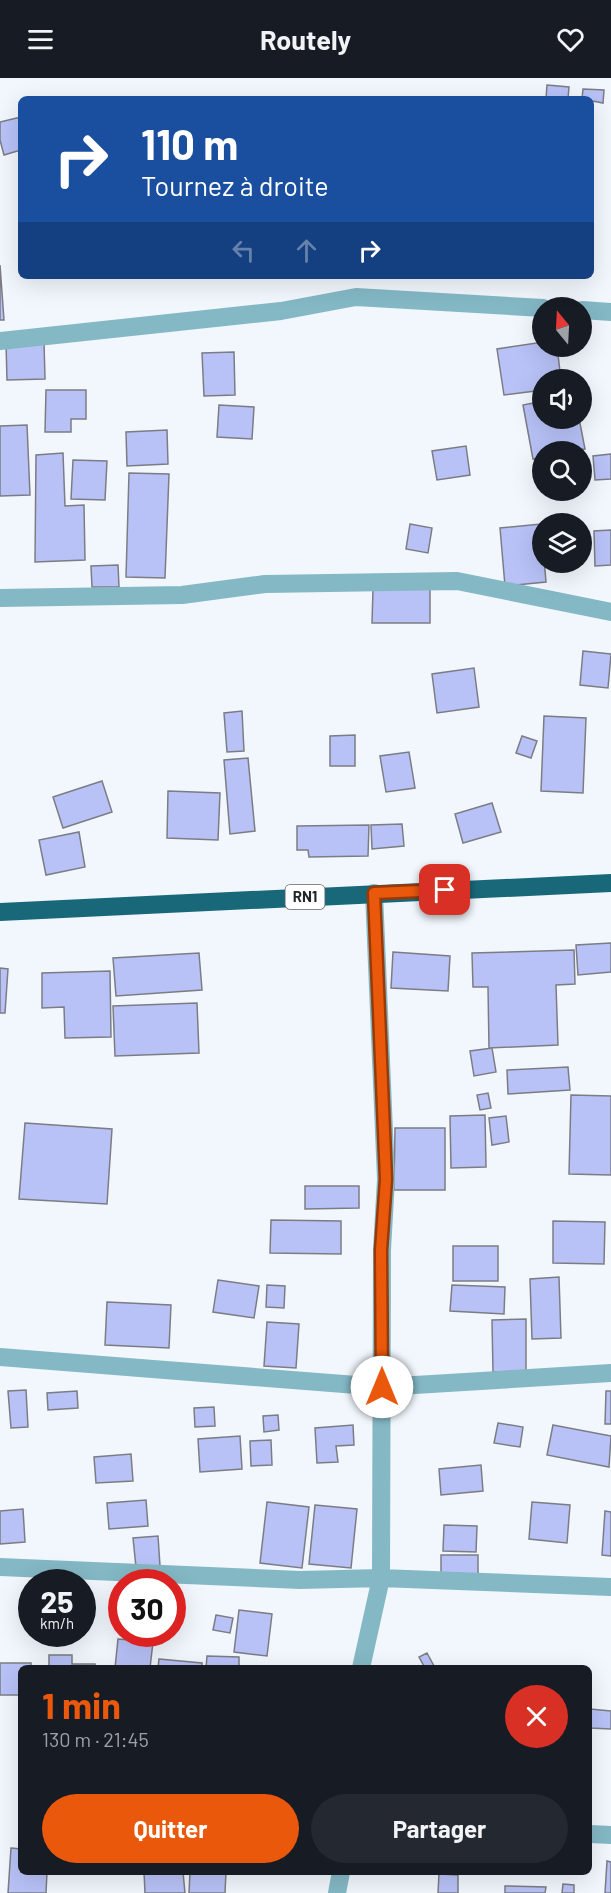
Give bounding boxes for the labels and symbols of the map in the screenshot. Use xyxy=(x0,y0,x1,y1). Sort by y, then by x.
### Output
north arrow xyxy=(532,297,592,357)
pin xyxy=(419,864,470,915)
road number: RN1 xyxy=(286,885,324,909)
position arrow xyxy=(350,1355,414,1419)
speed limit sign: 30 xyxy=(108,1569,186,1647)

